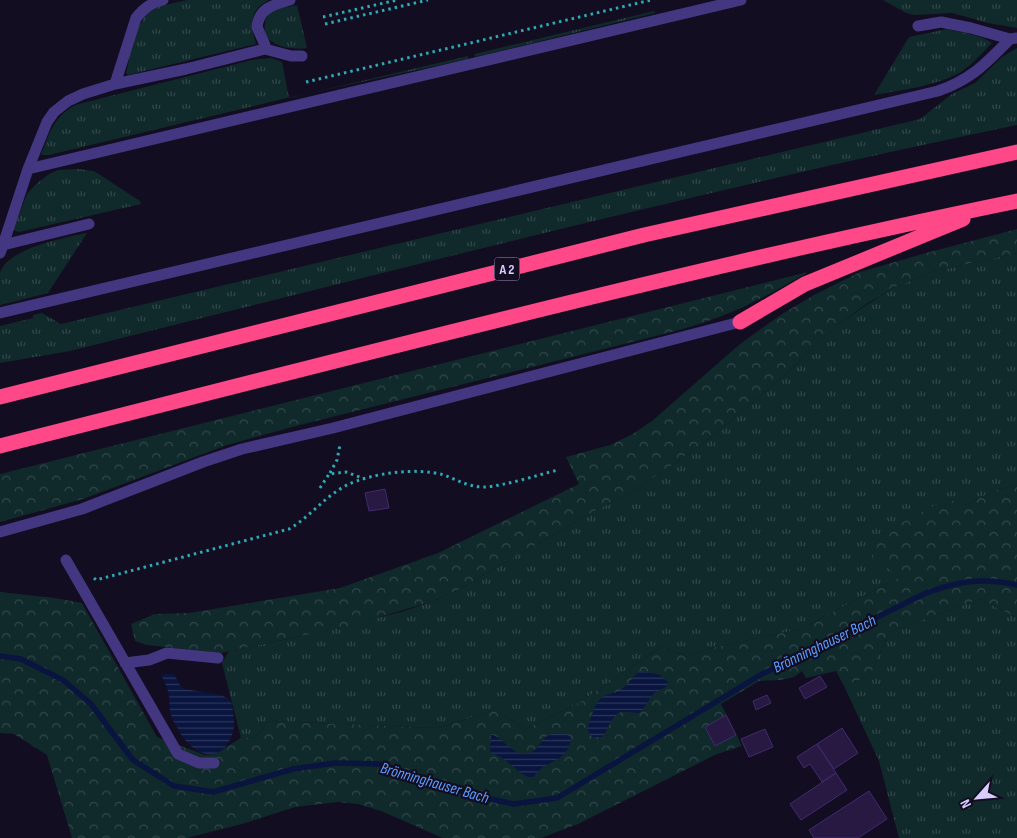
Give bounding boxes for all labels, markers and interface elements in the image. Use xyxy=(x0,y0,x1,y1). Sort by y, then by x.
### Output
road number: A 2 xyxy=(494,258,520,280)
water label: Brönninghauser Bach xyxy=(770,611,880,678)
water label: Brönninghauser Bach xyxy=(378,759,491,808)
north arrow xyxy=(952,773,1002,823)
text: N xyxy=(957,796,975,811)

